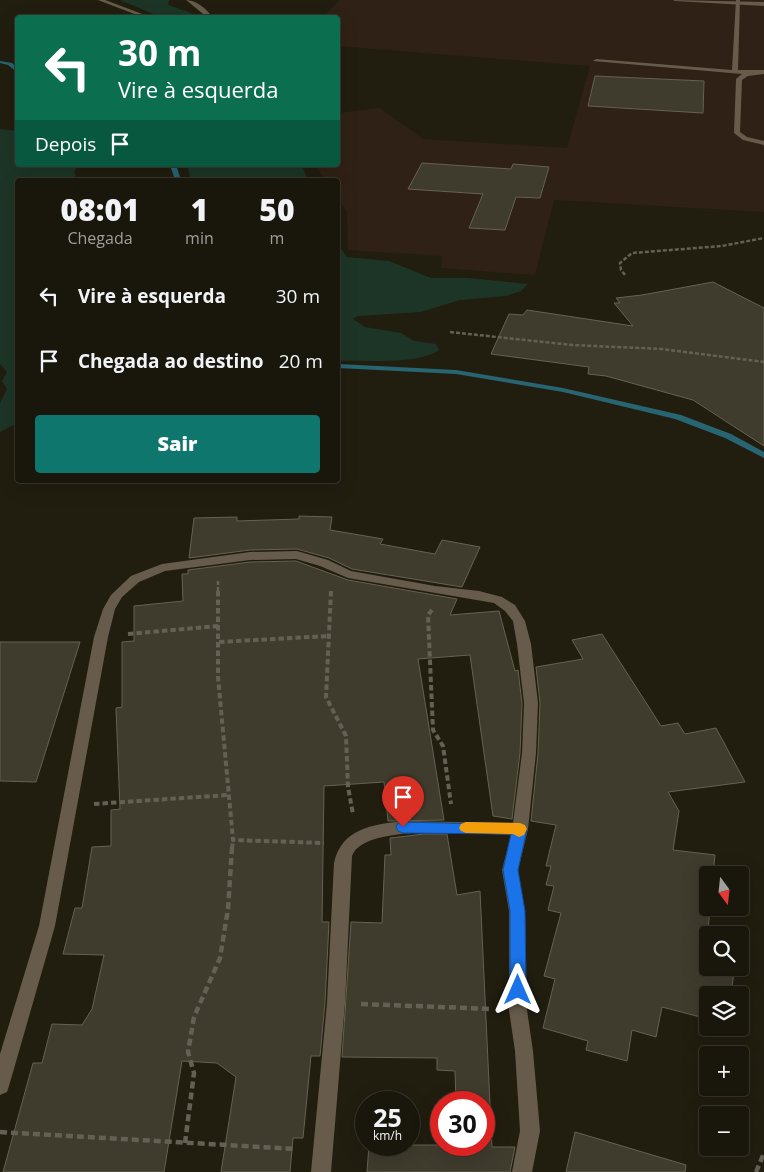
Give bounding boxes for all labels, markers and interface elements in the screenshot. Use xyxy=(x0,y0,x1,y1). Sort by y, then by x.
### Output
text: 30 m xyxy=(118,29,201,76)
icon: left xyxy=(35,35,100,100)
text: Vire à esquerda xyxy=(118,74,279,104)
icon: arrive xyxy=(106,130,134,158)
text: Depois xyxy=(35,131,96,157)
text: 08:01 xyxy=(61,189,140,230)
text: 1 xyxy=(191,189,208,230)
text: 50 xyxy=(259,189,294,230)
text: Chegada xyxy=(67,227,133,249)
text: min xyxy=(185,227,214,249)
text: m xyxy=(269,227,284,249)
icon: left xyxy=(35,282,63,310)
text: Vire à esquerda xyxy=(78,283,226,309)
text: 30 m xyxy=(276,283,320,309)
icon: arrive xyxy=(35,347,63,375)
text: Chegada ao destino xyxy=(78,348,264,374)
text: 20 m xyxy=(279,348,323,374)
button: Sair xyxy=(35,415,320,473)
pin xyxy=(382,776,424,827)
icon: arrive xyxy=(389,783,417,811)
north arrow xyxy=(699,866,749,916)
map controls xyxy=(699,866,749,1156)
button: search xyxy=(699,926,749,976)
position arrow xyxy=(491,963,543,1015)
button: layers xyxy=(699,986,749,1036)
button: + xyxy=(699,1046,749,1096)
speed limit sign: 30 xyxy=(430,1091,495,1156)
text: 25 xyxy=(373,1100,402,1134)
button: − xyxy=(699,1106,749,1156)
text: km/h xyxy=(373,1127,402,1144)

